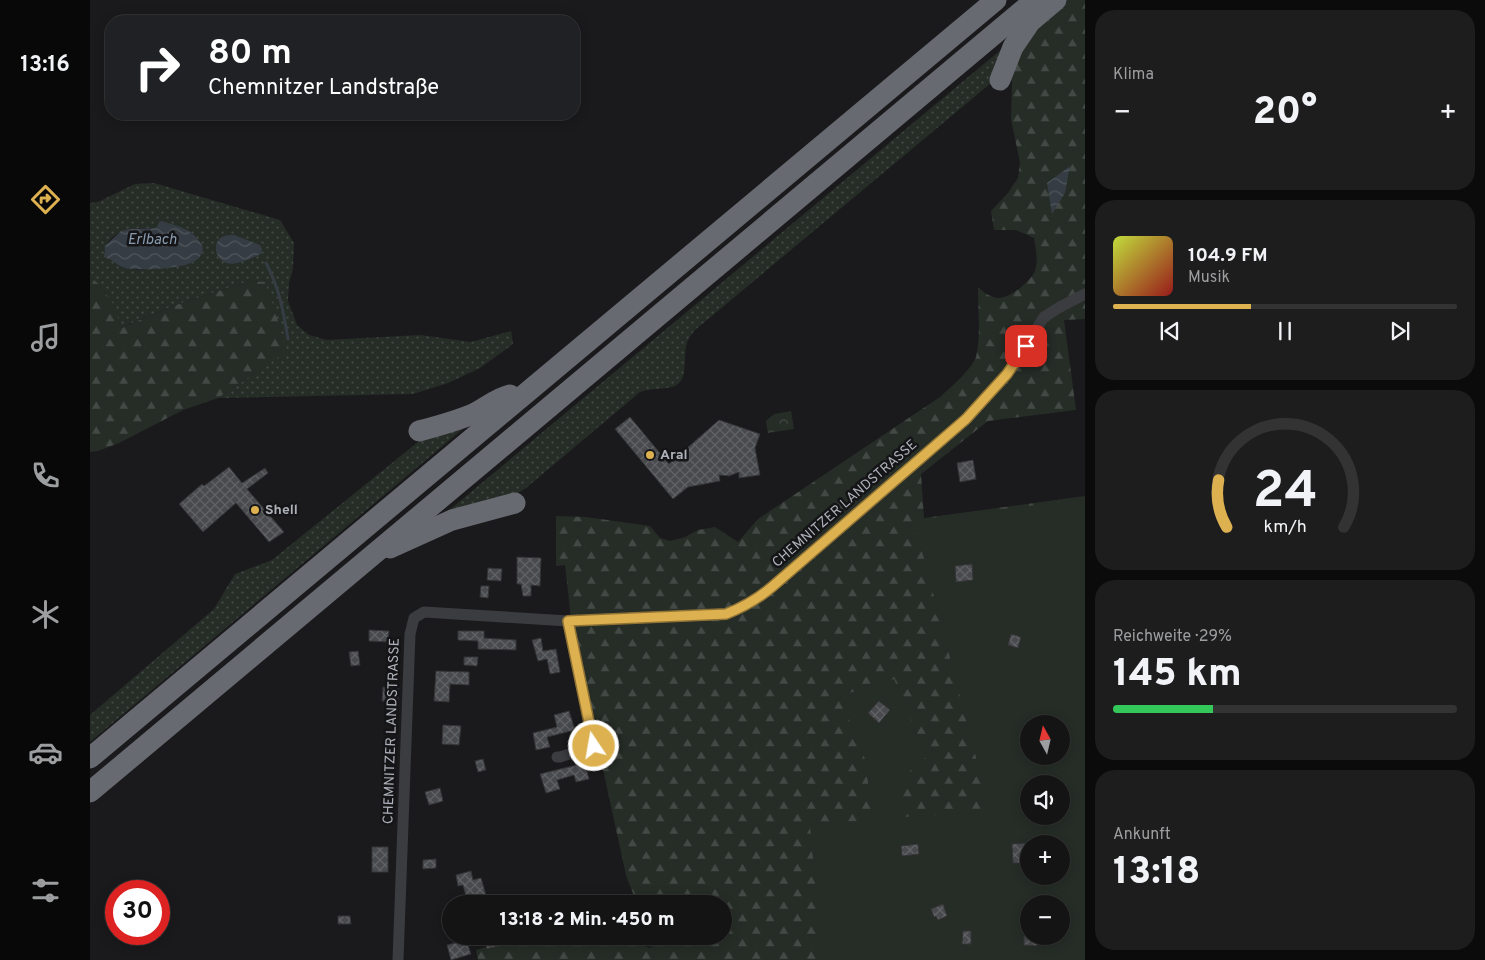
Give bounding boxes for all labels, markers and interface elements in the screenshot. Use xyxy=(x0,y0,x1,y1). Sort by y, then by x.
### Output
text: 80 m xyxy=(208,32,292,76)
icon: right xyxy=(125,35,190,100)
text: 13:16 xyxy=(20,52,70,79)
text: Klima xyxy=(1113,65,1154,85)
text: Chemnitzer Landstraße xyxy=(208,75,439,102)
text: 20° xyxy=(1253,89,1317,138)
text: − xyxy=(1113,96,1131,132)
text: + xyxy=(1439,96,1457,132)
icon: directions xyxy=(28,182,63,217)
water label: Erlbach xyxy=(127,231,177,250)
text: 104.9 FM xyxy=(1188,244,1268,268)
text: Musik xyxy=(1188,268,1230,288)
icon: previous xyxy=(1156,317,1184,345)
icon: pause xyxy=(1271,317,1299,345)
icon: next xyxy=(1386,317,1414,345)
icon: music xyxy=(28,320,63,355)
pin xyxy=(1005,325,1047,367)
icon: arrive xyxy=(1012,332,1040,360)
street label: CHEMNITZER LANDSTRASSE xyxy=(769,436,921,572)
place label: Aral xyxy=(660,447,688,464)
marker: Aral xyxy=(644,449,656,461)
icon: phone xyxy=(28,458,63,493)
text: 24 xyxy=(1252,460,1318,526)
place label: Shell xyxy=(265,502,298,519)
marker: Shell xyxy=(249,504,261,516)
text: km/h xyxy=(1263,516,1307,539)
icon: climate xyxy=(28,597,63,632)
text: Reichweite · 29% xyxy=(1113,627,1232,647)
street label: CHEMNITZER LANDSTRASSE xyxy=(380,638,404,824)
text: 145 km xyxy=(1113,651,1242,700)
north arrow xyxy=(1020,715,1070,765)
map controls xyxy=(1020,715,1070,945)
position arrow xyxy=(567,719,619,771)
icon: car xyxy=(28,735,63,770)
button: sound xyxy=(1020,775,1070,825)
text: Ankunft xyxy=(1113,825,1171,845)
button: + xyxy=(1020,835,1070,885)
text: 13:18 xyxy=(1113,849,1200,898)
icon: filters xyxy=(28,873,63,908)
speed limit sign: 30 xyxy=(105,880,170,945)
button: − xyxy=(1020,895,1070,945)
text: 13:18 · 2 Min. · 450 m xyxy=(500,908,674,932)

